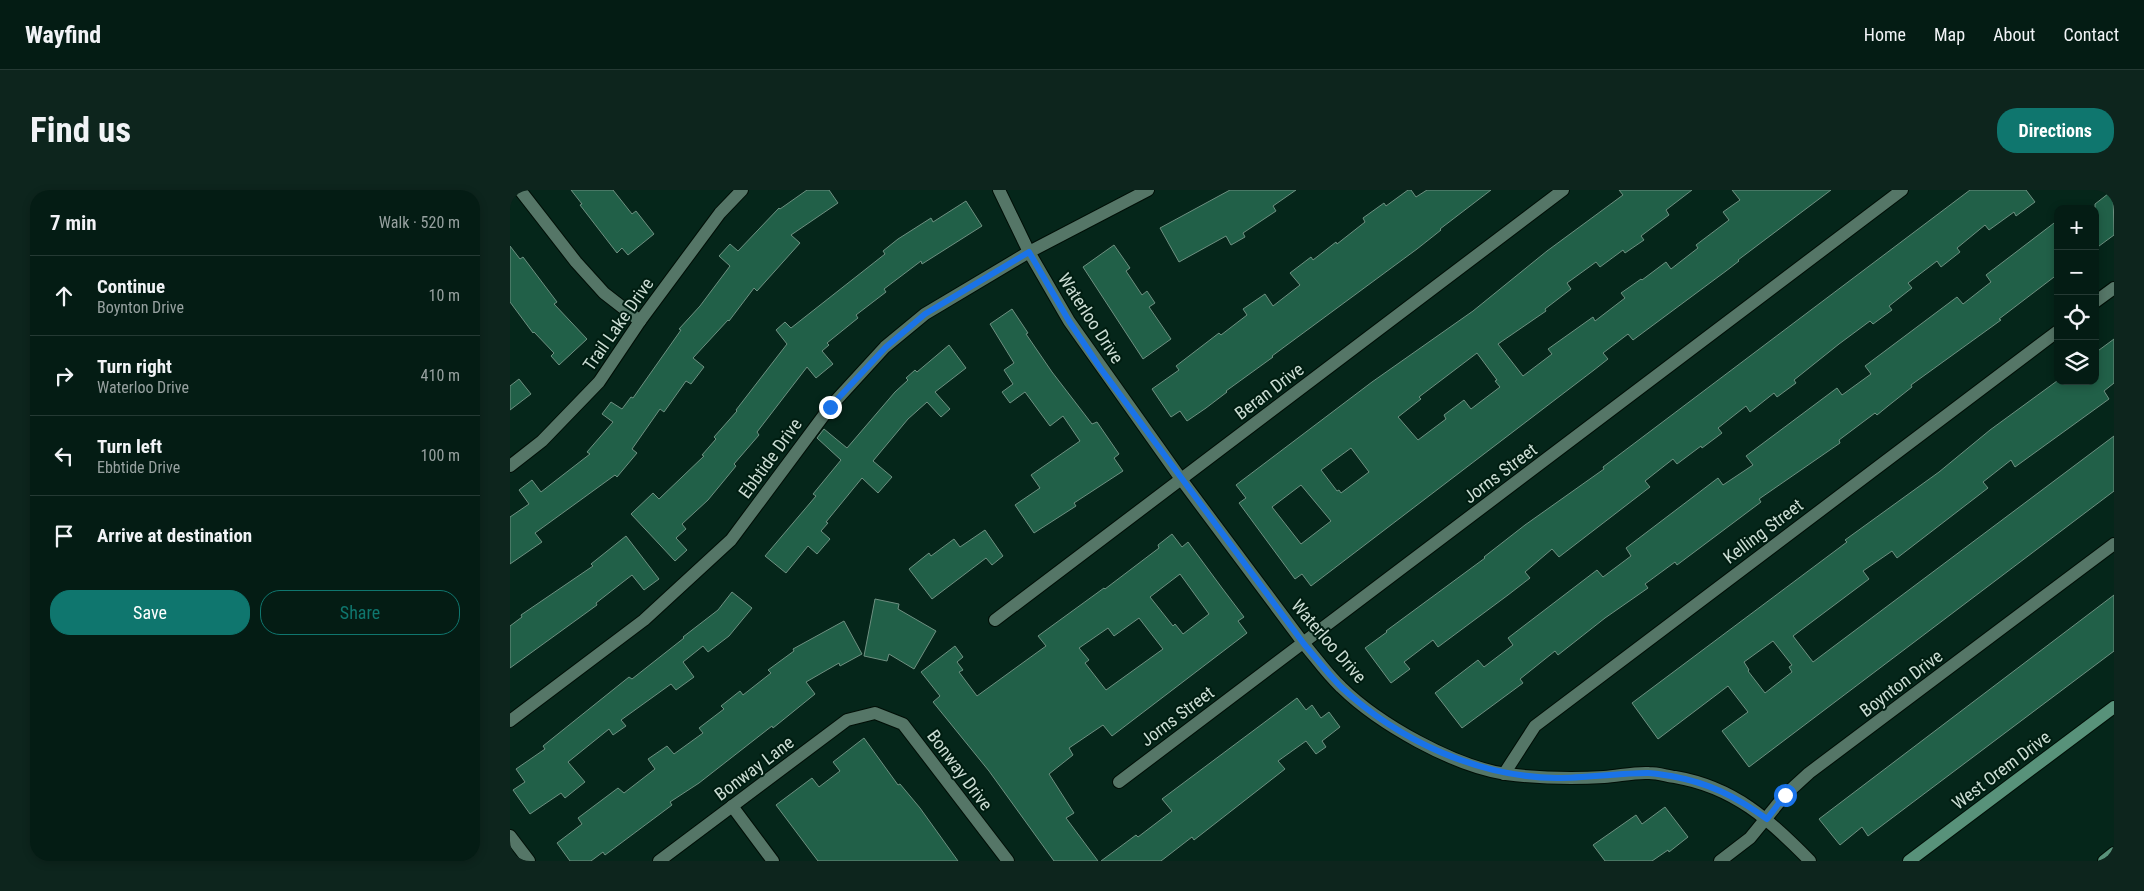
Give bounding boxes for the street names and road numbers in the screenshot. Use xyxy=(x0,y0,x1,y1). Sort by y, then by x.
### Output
street label: Waterloo Drive xyxy=(1054,269,1128,367)
street label: Trail Lake Drive xyxy=(578,274,658,374)
street label: Beran Drive xyxy=(1230,358,1308,424)
street label: Ebbtide Drive xyxy=(734,414,806,502)
street label: Jorns Street xyxy=(1459,439,1541,507)
street label: Kelling Street xyxy=(1719,494,1807,568)
street label: Waterloo Drive xyxy=(1287,595,1371,687)
street label: Boynton Drive xyxy=(1856,645,1946,721)
street label: Jorns Street xyxy=(1136,682,1218,750)
street label: Bonway Drive xyxy=(923,726,997,814)
street label: West Orem Drive xyxy=(1948,726,2054,814)
street label: Bonway Lane xyxy=(710,731,798,805)

